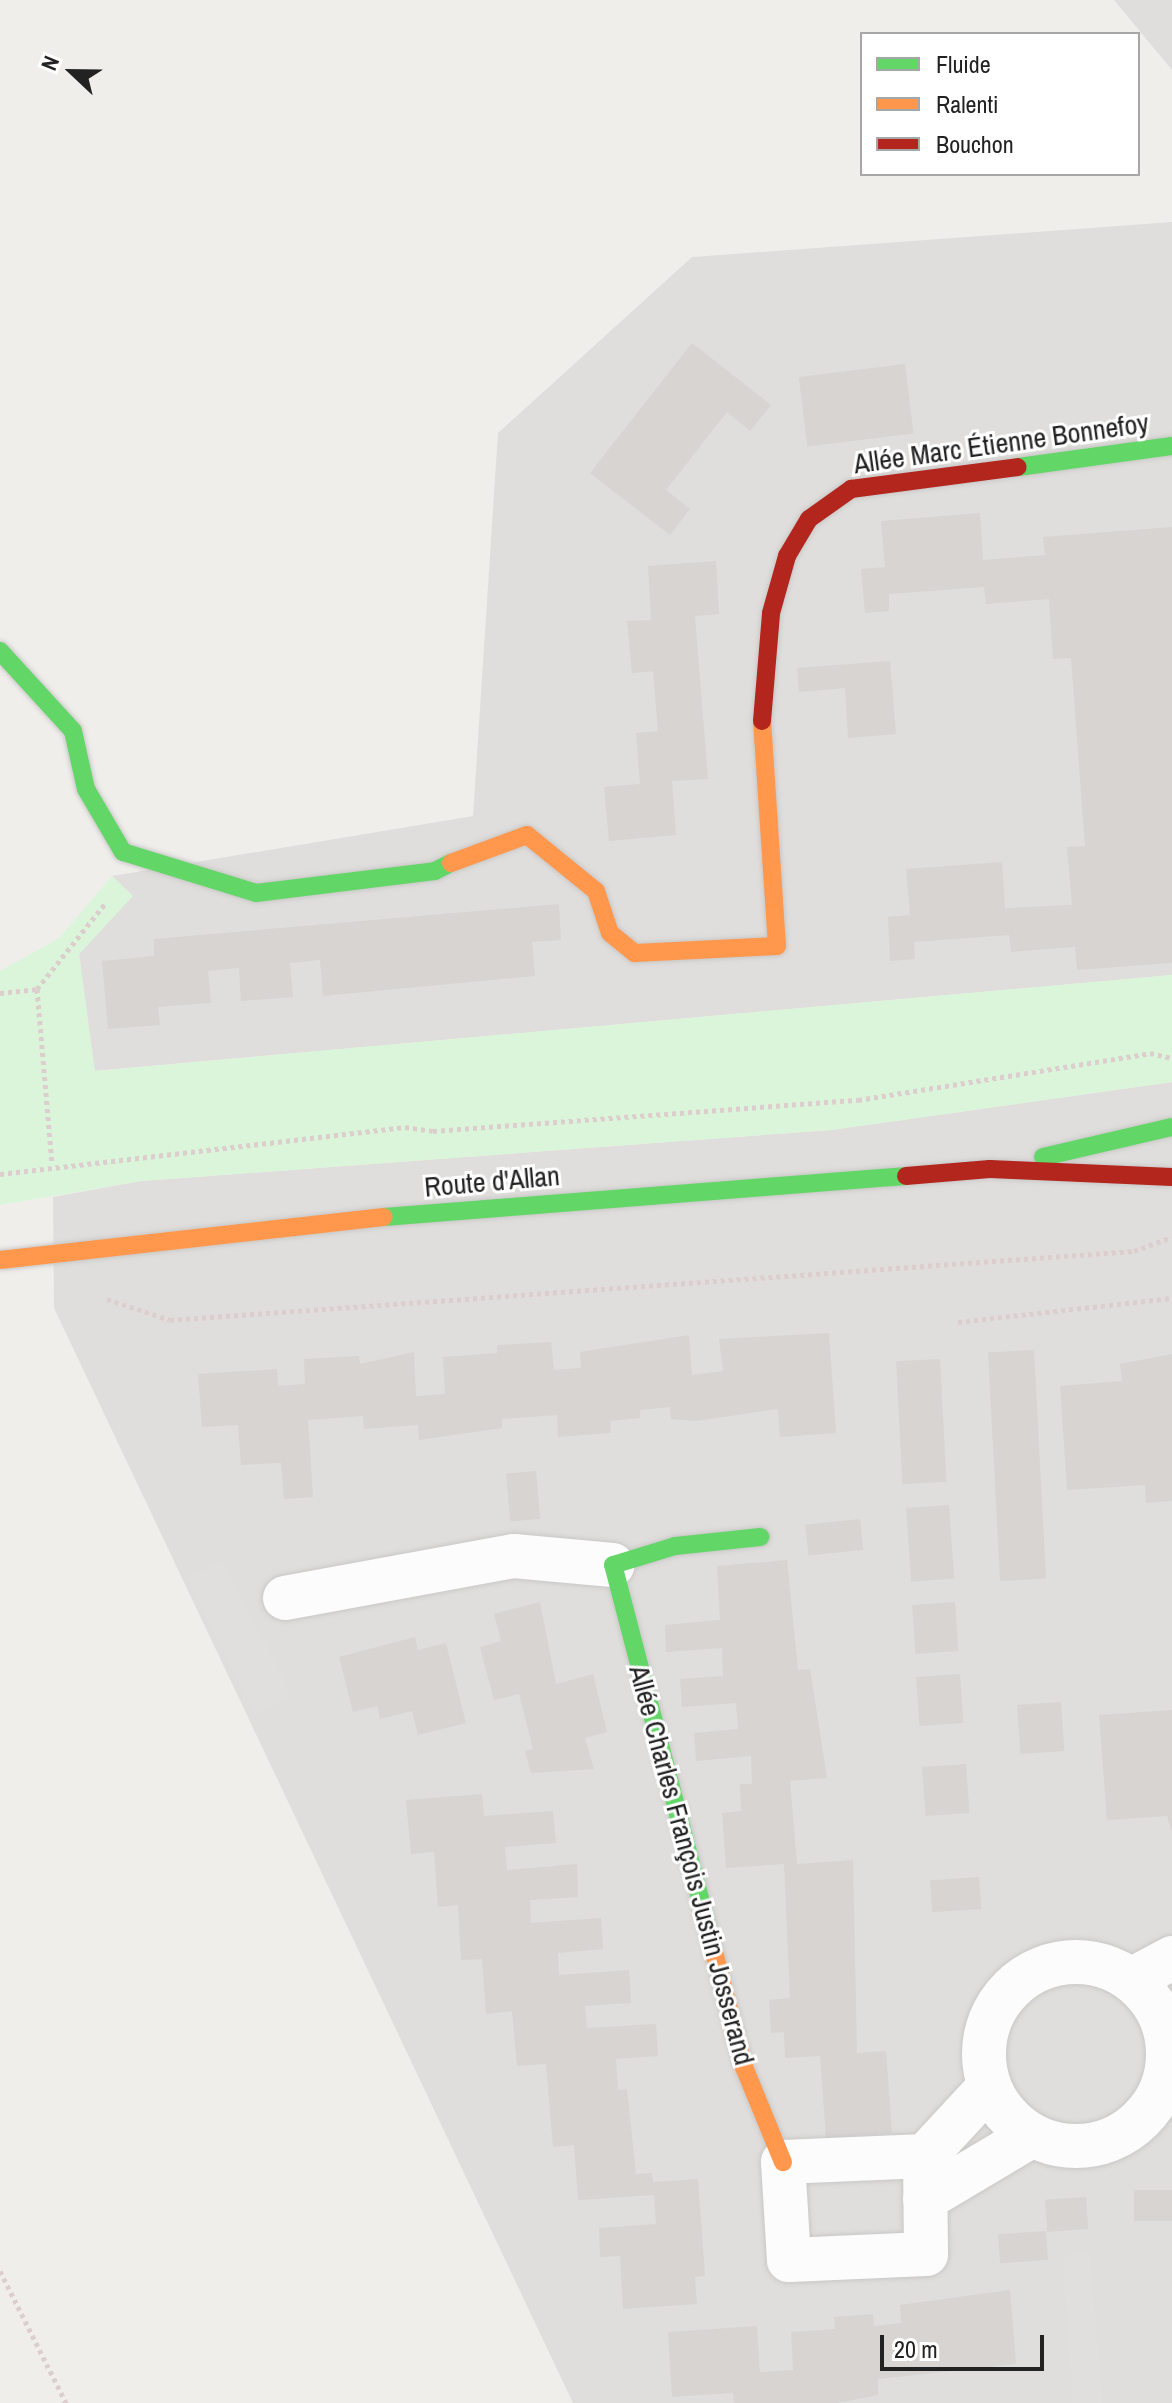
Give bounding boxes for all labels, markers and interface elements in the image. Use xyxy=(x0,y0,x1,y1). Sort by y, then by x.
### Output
north arrow xyxy=(32,32,112,112)
legend xyxy=(860,32,1140,176)
text: Fluide xyxy=(936,48,991,80)
text: N xyxy=(33,51,66,75)
text: Ralenti xyxy=(936,88,998,120)
text: Bouchon xyxy=(936,128,1014,160)
street label: Allée Marc Étienne Bonnefoy xyxy=(851,406,1151,480)
street label: Route d'Allan xyxy=(423,1158,561,1204)
street label: Allée Charles François Justin Josserand xyxy=(622,1662,762,2068)
scale bar xyxy=(884,2319,1048,2369)
text: 20 m xyxy=(894,2333,938,2365)

